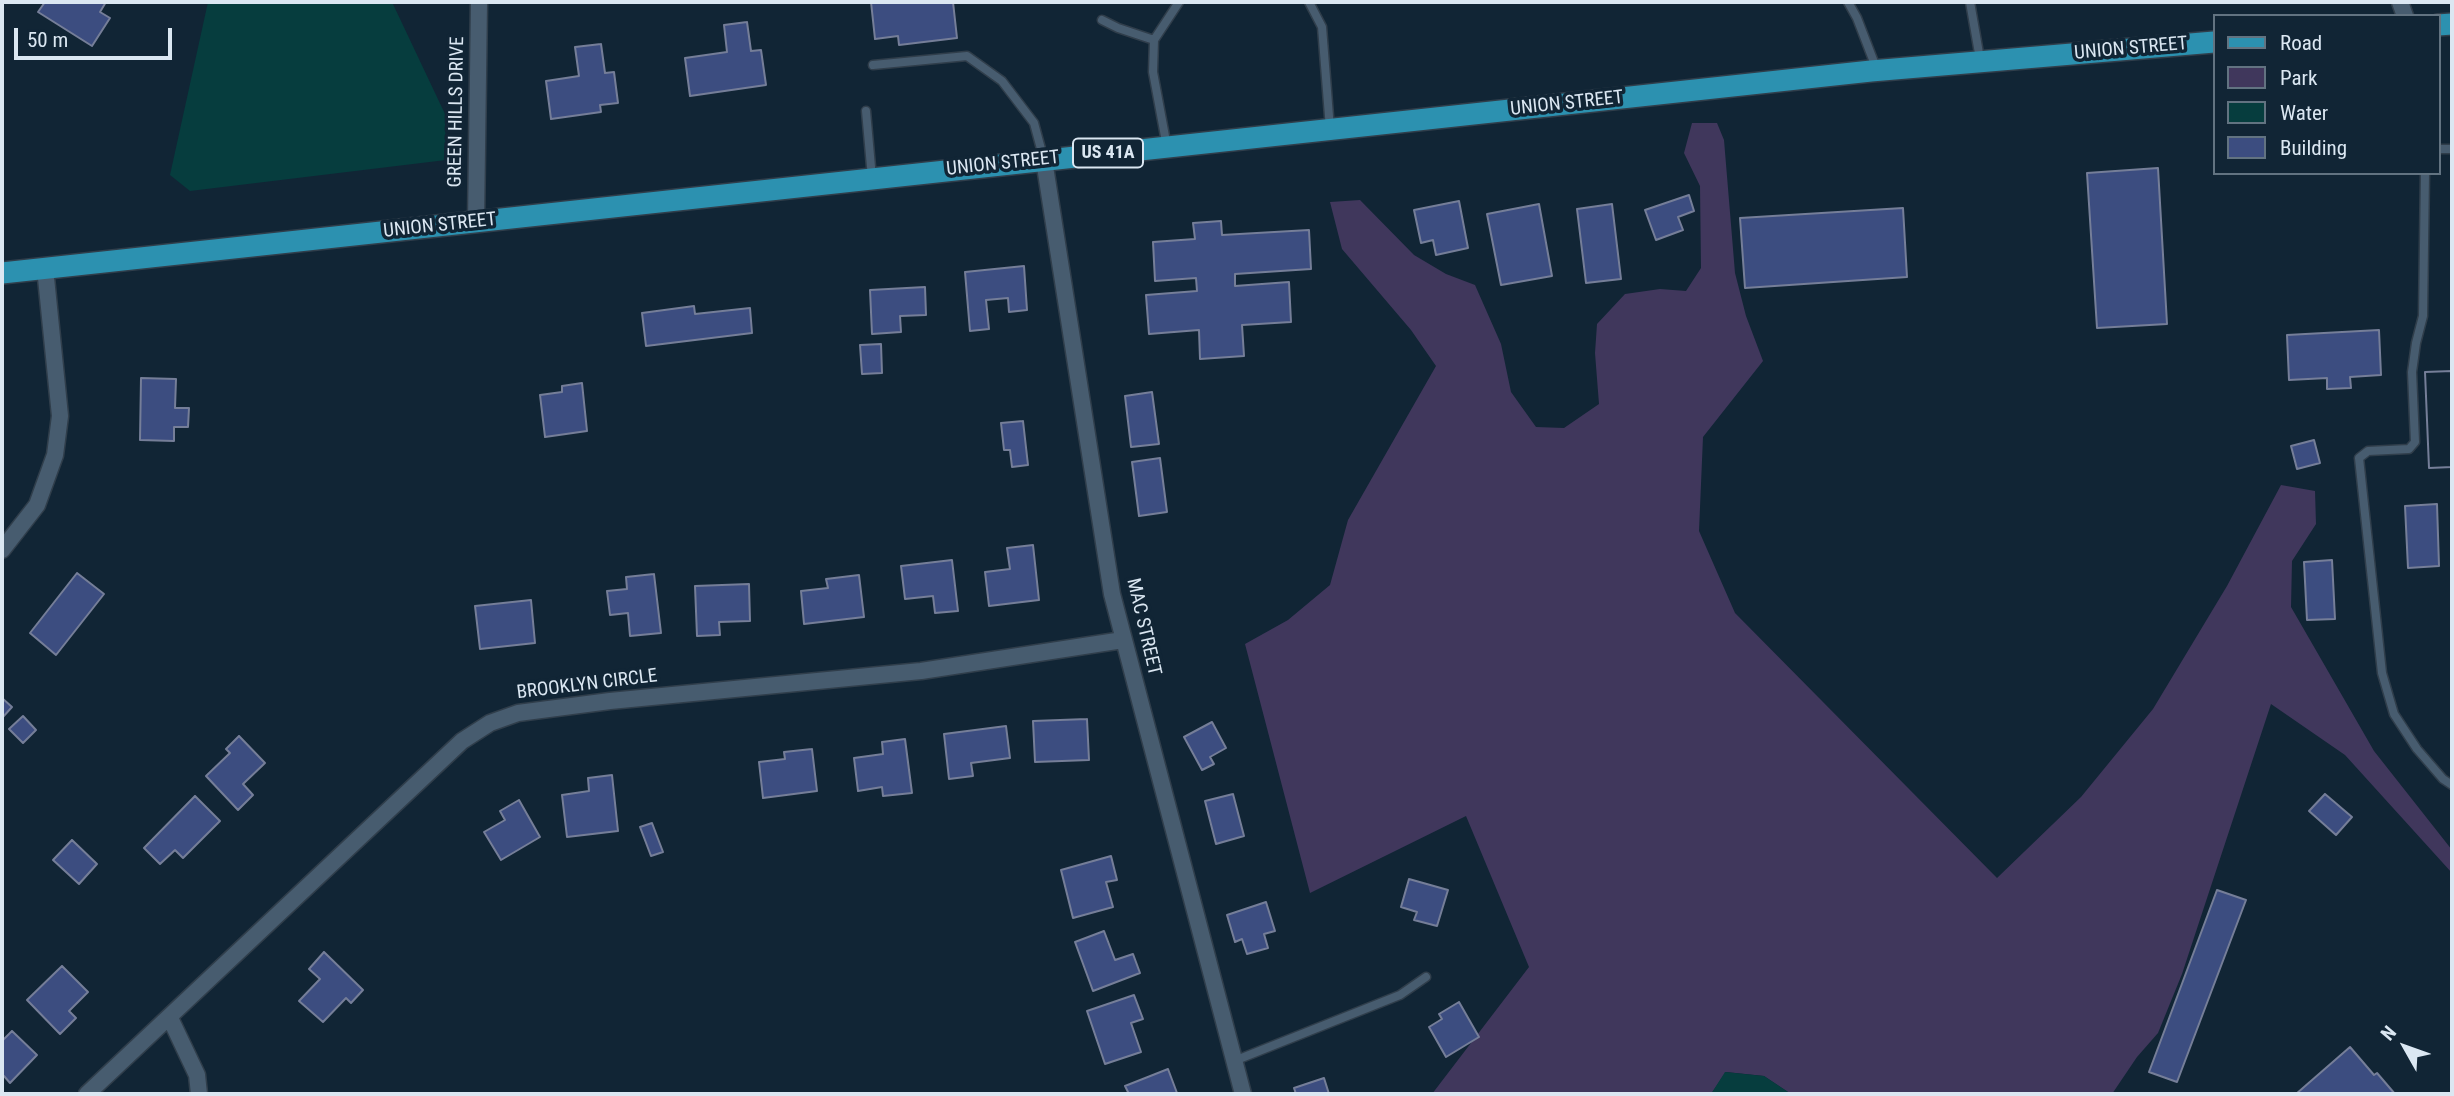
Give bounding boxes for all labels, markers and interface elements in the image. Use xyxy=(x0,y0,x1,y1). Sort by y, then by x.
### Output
scale bar xyxy=(18,14,175,58)
legend xyxy=(2212,14,2440,175)
text: 50 m xyxy=(27,28,68,52)
text: Road xyxy=(2280,31,2322,55)
street label: UNION STREET xyxy=(2073,33,2189,65)
street label: GREEN HILLS DRIVE xyxy=(444,36,470,188)
text: Park xyxy=(2280,66,2317,90)
street label: UNION STREET xyxy=(1509,87,1625,121)
text: Water xyxy=(2280,101,2328,125)
text: Building xyxy=(2280,136,2347,160)
road number: US 41A xyxy=(1073,138,1143,168)
street label: UNION STREET xyxy=(945,147,1061,181)
street label: UNION STREET xyxy=(382,209,498,243)
street label: MAC STREET xyxy=(1121,576,1165,678)
street label: BROOKLYN CIRCLE xyxy=(515,665,659,705)
north arrow xyxy=(2370,1012,2440,1082)
text: N xyxy=(2376,1021,2401,1045)

